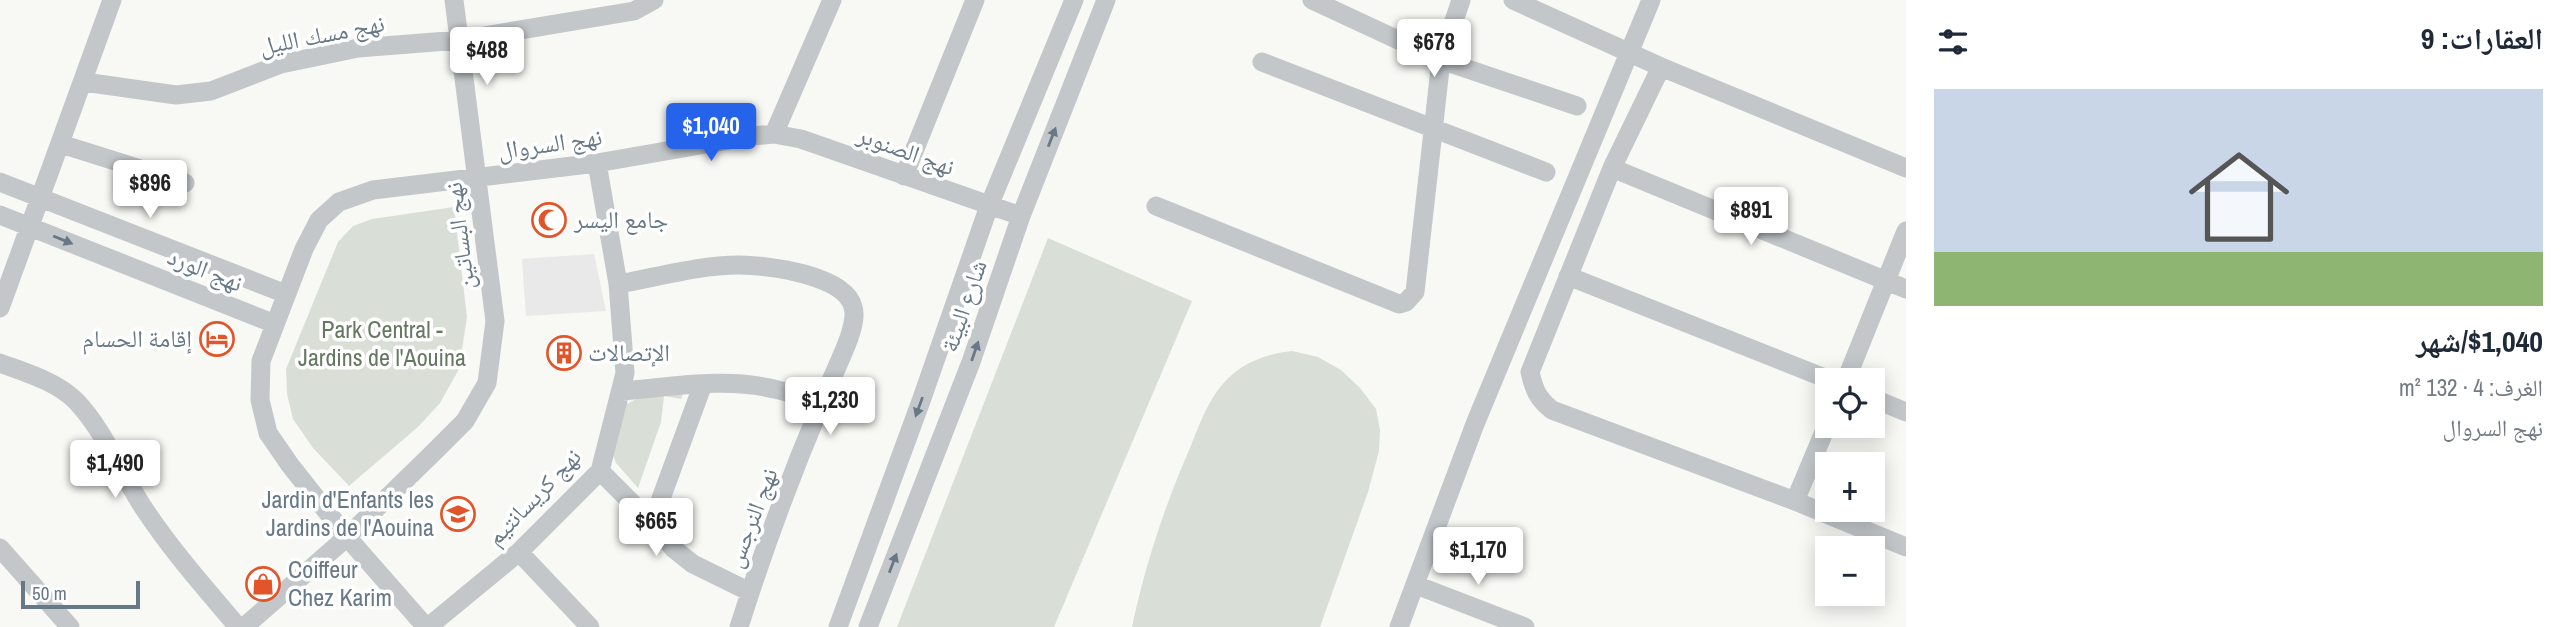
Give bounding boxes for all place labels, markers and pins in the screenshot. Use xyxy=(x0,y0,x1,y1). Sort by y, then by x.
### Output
pin: $678 xyxy=(1393,20,1475,79)
pin: $488 xyxy=(446,28,528,87)
pin: $1,040 xyxy=(654,104,768,163)
pin: $896 xyxy=(109,160,191,220)
pin: $891 xyxy=(1710,188,1792,247)
mosque icon: جامع اليسر xyxy=(530,201,568,239)
place label: جامع اليسر xyxy=(573,203,668,235)
hotel icon: إقامة الحسام xyxy=(198,320,236,358)
place label: إقامة الحسام xyxy=(82,322,192,355)
building icon: الإتصالات xyxy=(545,334,583,372)
place label: الإتصالات xyxy=(588,336,670,368)
pin: $1,230 xyxy=(773,378,887,437)
pin: $1,490 xyxy=(58,440,172,500)
place label: Jardin d'Enfants les Jardins de l'Aouina xyxy=(262,483,434,543)
school or university icon: Jardin d'Enfants les Jardins de l'Aouina xyxy=(439,495,477,533)
pin: $665 xyxy=(615,498,697,558)
pin: $1,170 xyxy=(1421,528,1535,587)
place label: Coiffeur Chez Karim xyxy=(288,553,392,613)
shop icon: Coiffeur Chez Karim xyxy=(244,565,282,603)

